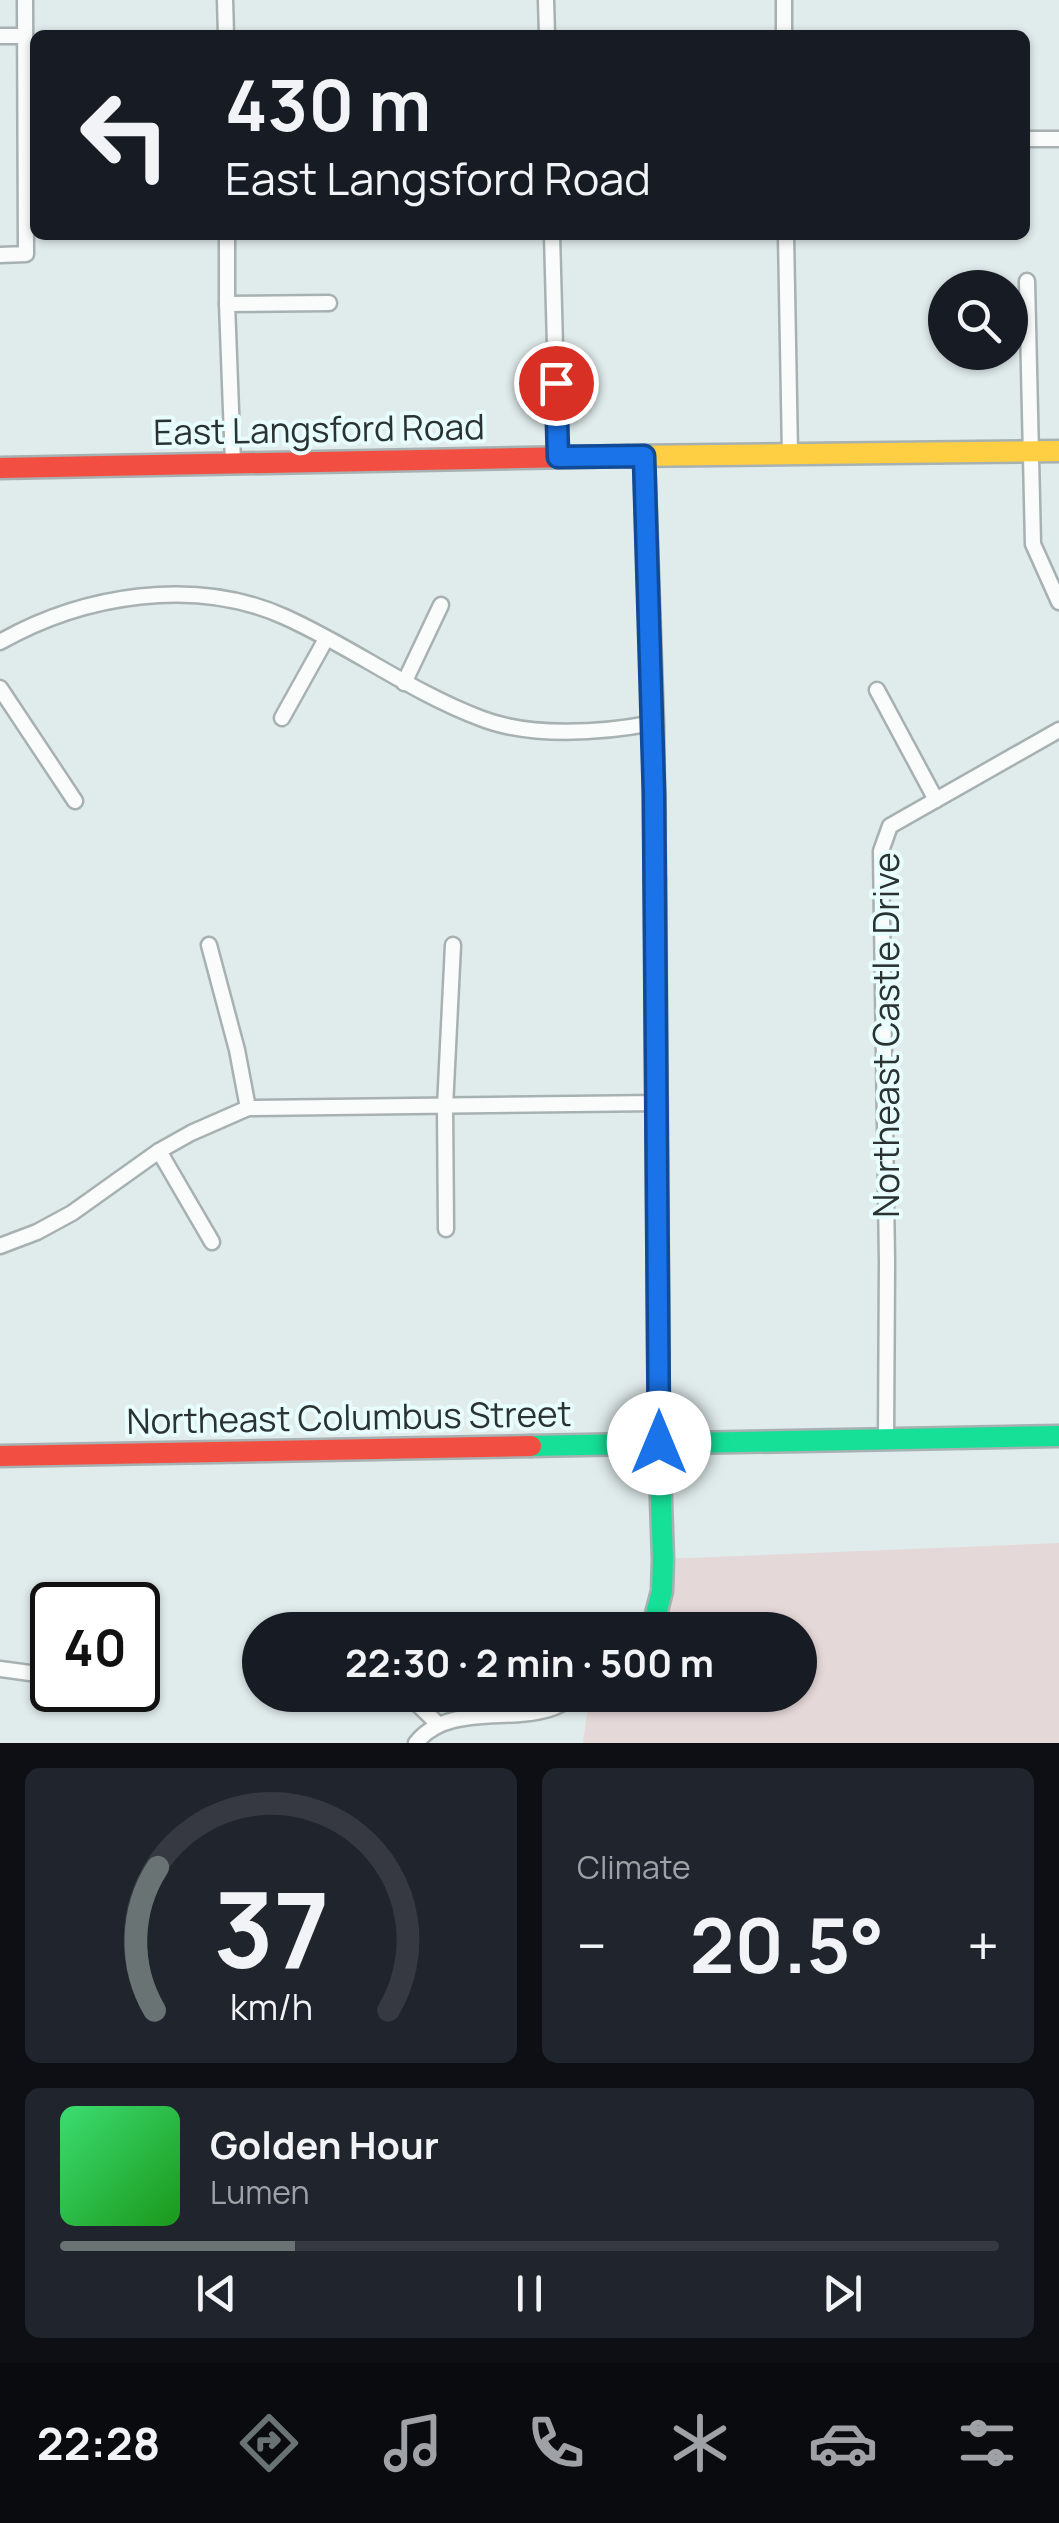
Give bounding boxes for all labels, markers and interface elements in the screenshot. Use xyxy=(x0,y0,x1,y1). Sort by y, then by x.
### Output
text: 430 m xyxy=(225,56,431,152)
icon: left xyxy=(60,70,190,200)
text: East Langsford Road xyxy=(225,147,651,209)
map controls xyxy=(928,270,1028,370)
button: search xyxy=(928,270,1028,370)
pin xyxy=(514,341,599,426)
icon: arrive xyxy=(529,356,584,411)
street label: East Langsford Road xyxy=(153,402,485,456)
street label: Northeast Castle Drive xyxy=(862,852,910,1218)
street label: Northeast Columbus Street xyxy=(126,1389,572,1445)
position arrow xyxy=(607,1391,711,1495)
speed limit sign: 40 xyxy=(30,1582,160,1712)
text: 22:30 · 2 min · 500 m xyxy=(345,1636,714,1688)
text: Climate xyxy=(577,1845,691,1889)
text: 37 xyxy=(213,1857,329,1999)
text: 20.5° xyxy=(690,1893,884,1996)
text: − xyxy=(577,1907,607,1983)
text: + xyxy=(967,1907,999,1983)
text: km/h xyxy=(229,1982,313,2031)
text: Golden Hour xyxy=(210,2118,439,2170)
text: Lumen xyxy=(210,2170,310,2214)
icon: previous xyxy=(189,2266,244,2321)
icon: pause xyxy=(502,2266,557,2321)
icon: next xyxy=(815,2266,870,2321)
icon: directions xyxy=(234,2408,304,2478)
icon: music xyxy=(378,2408,448,2478)
icon: phone xyxy=(521,2408,591,2478)
icon: climate xyxy=(665,2408,735,2478)
icon: car xyxy=(808,2408,878,2478)
icon: filters xyxy=(952,2408,1022,2478)
text: 22:28 xyxy=(37,2412,160,2474)

